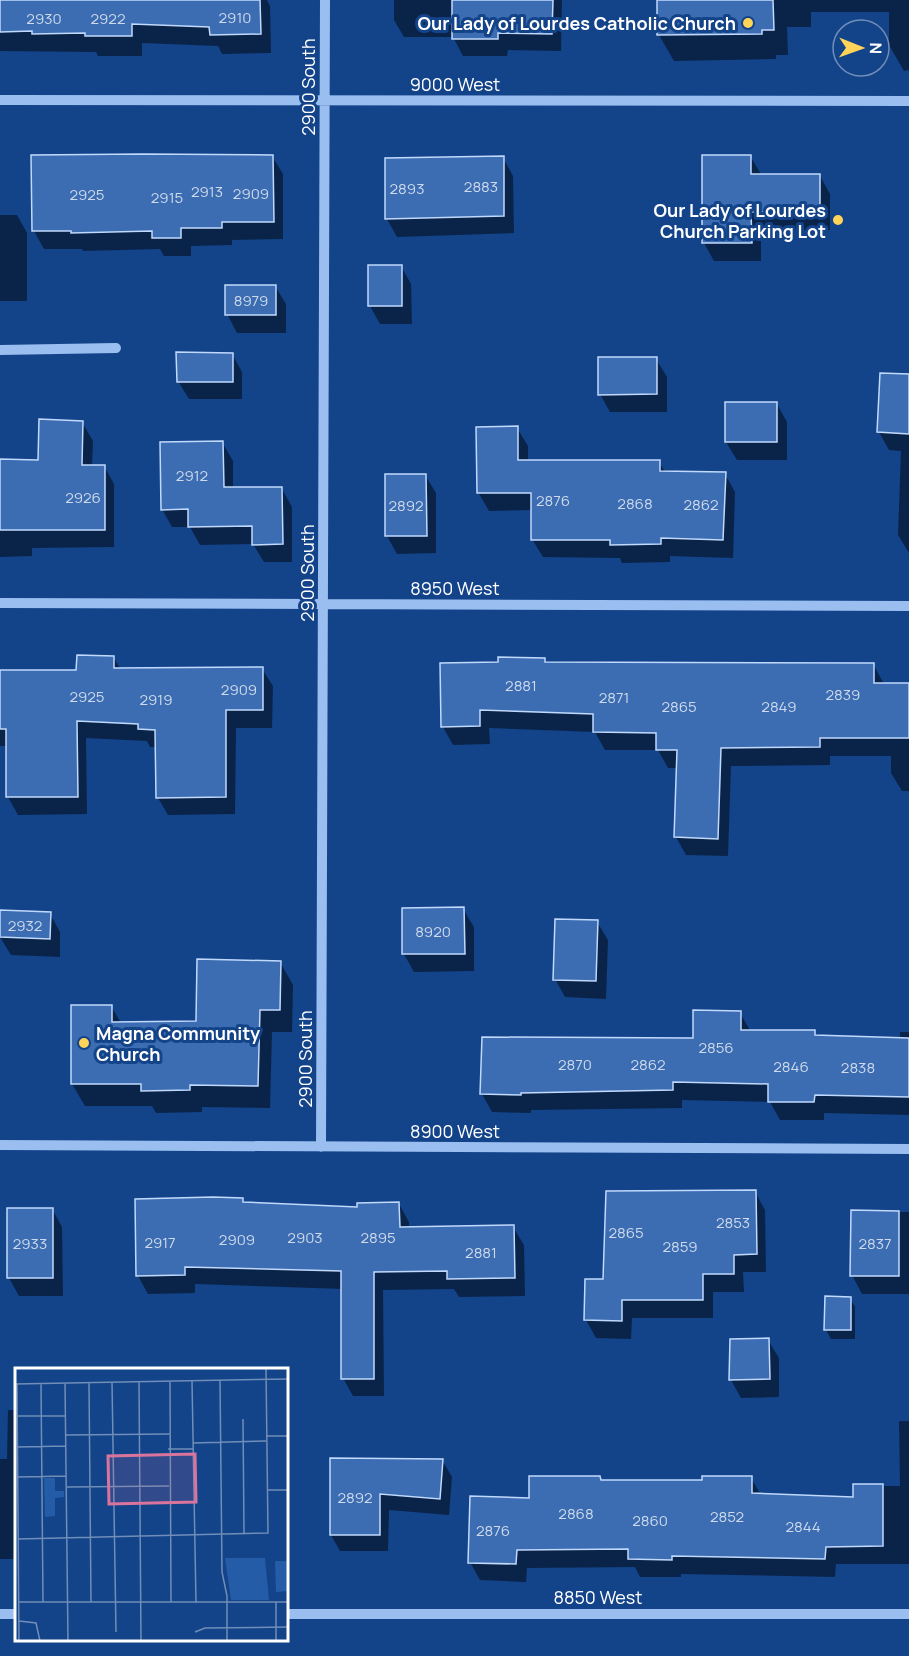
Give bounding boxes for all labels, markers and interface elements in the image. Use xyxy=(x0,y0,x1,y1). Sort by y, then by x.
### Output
house number: 2910 xyxy=(219,7,251,28)
house number: 2930 xyxy=(26,8,62,29)
house number: 2922 xyxy=(91,8,125,29)
place label: Our Lady of Lourdes Catholic Church xyxy=(418,11,736,35)
marker: Our Lady of Lourdes Catholic Church xyxy=(741,16,755,30)
north arrow xyxy=(831,18,891,78)
street label: 2900 South xyxy=(296,38,320,136)
text: N xyxy=(865,42,887,54)
street label: 9000 West xyxy=(410,72,500,96)
house number: 2883 xyxy=(464,176,498,197)
house number: 2893 xyxy=(390,178,424,199)
house number: 2913 xyxy=(191,181,223,202)
house number: 2909 xyxy=(233,183,269,204)
house number: 2925 xyxy=(69,184,105,205)
house number: 2915 xyxy=(151,187,183,208)
place label: Our Lady of Lourdes Church Parking Lot xyxy=(654,198,826,243)
marker: Our Lady of Lourdes Church Parking Lot xyxy=(831,213,845,227)
house number: 8979 xyxy=(234,290,268,311)
house number: 2912 xyxy=(176,465,208,486)
house number: 2926 xyxy=(65,487,101,508)
house number: 2876 xyxy=(536,490,570,511)
house number: 2868 xyxy=(617,493,653,514)
house number: 2862 xyxy=(683,494,719,515)
house number: 2892 xyxy=(388,495,424,516)
street label: 2900 South xyxy=(295,524,319,622)
street label: 8950 West xyxy=(410,576,500,600)
house number: 2881 xyxy=(505,675,537,696)
house number: 2909 xyxy=(221,679,257,700)
house number: 2839 xyxy=(826,684,860,705)
house number: 2925 xyxy=(69,686,105,707)
house number: 2871 xyxy=(599,687,629,708)
house number: 2919 xyxy=(139,689,173,710)
house number: 2865 xyxy=(661,696,697,717)
house number: 2849 xyxy=(761,696,797,717)
house number: 2932 xyxy=(8,915,42,936)
house number: 8920 xyxy=(415,921,451,942)
street label: 2900 South xyxy=(293,1010,317,1108)
place label: Magna Community Church xyxy=(96,1021,260,1066)
marker: Magna Community Church xyxy=(77,1036,91,1050)
house number: 2856 xyxy=(698,1037,734,1058)
house number: 2870 xyxy=(558,1054,592,1075)
house number: 2862 xyxy=(630,1054,666,1075)
house number: 2846 xyxy=(773,1056,809,1077)
house number: 2838 xyxy=(841,1057,875,1078)
street label: 8900 West xyxy=(410,1119,500,1143)
house number: 2853 xyxy=(716,1212,750,1233)
house number: 2865 xyxy=(608,1222,644,1243)
house number: 2903 xyxy=(287,1227,323,1248)
house number: 2895 xyxy=(360,1227,396,1248)
house number: 2909 xyxy=(219,1229,255,1250)
house number: 2917 xyxy=(144,1232,176,1253)
house number: 2933 xyxy=(13,1233,47,1254)
house number: 2837 xyxy=(858,1233,892,1254)
house number: 2859 xyxy=(662,1236,698,1257)
house number: 2881 xyxy=(465,1242,497,1263)
inset map xyxy=(15,1368,288,1641)
house number: 2892 xyxy=(337,1487,373,1508)
house number: 2868 xyxy=(558,1503,594,1524)
house number: 2852 xyxy=(710,1506,744,1527)
house number: 2860 xyxy=(632,1510,668,1531)
house number: 2844 xyxy=(785,1516,821,1537)
house number: 2876 xyxy=(476,1520,510,1541)
street label: 8850 West xyxy=(554,1585,642,1609)

